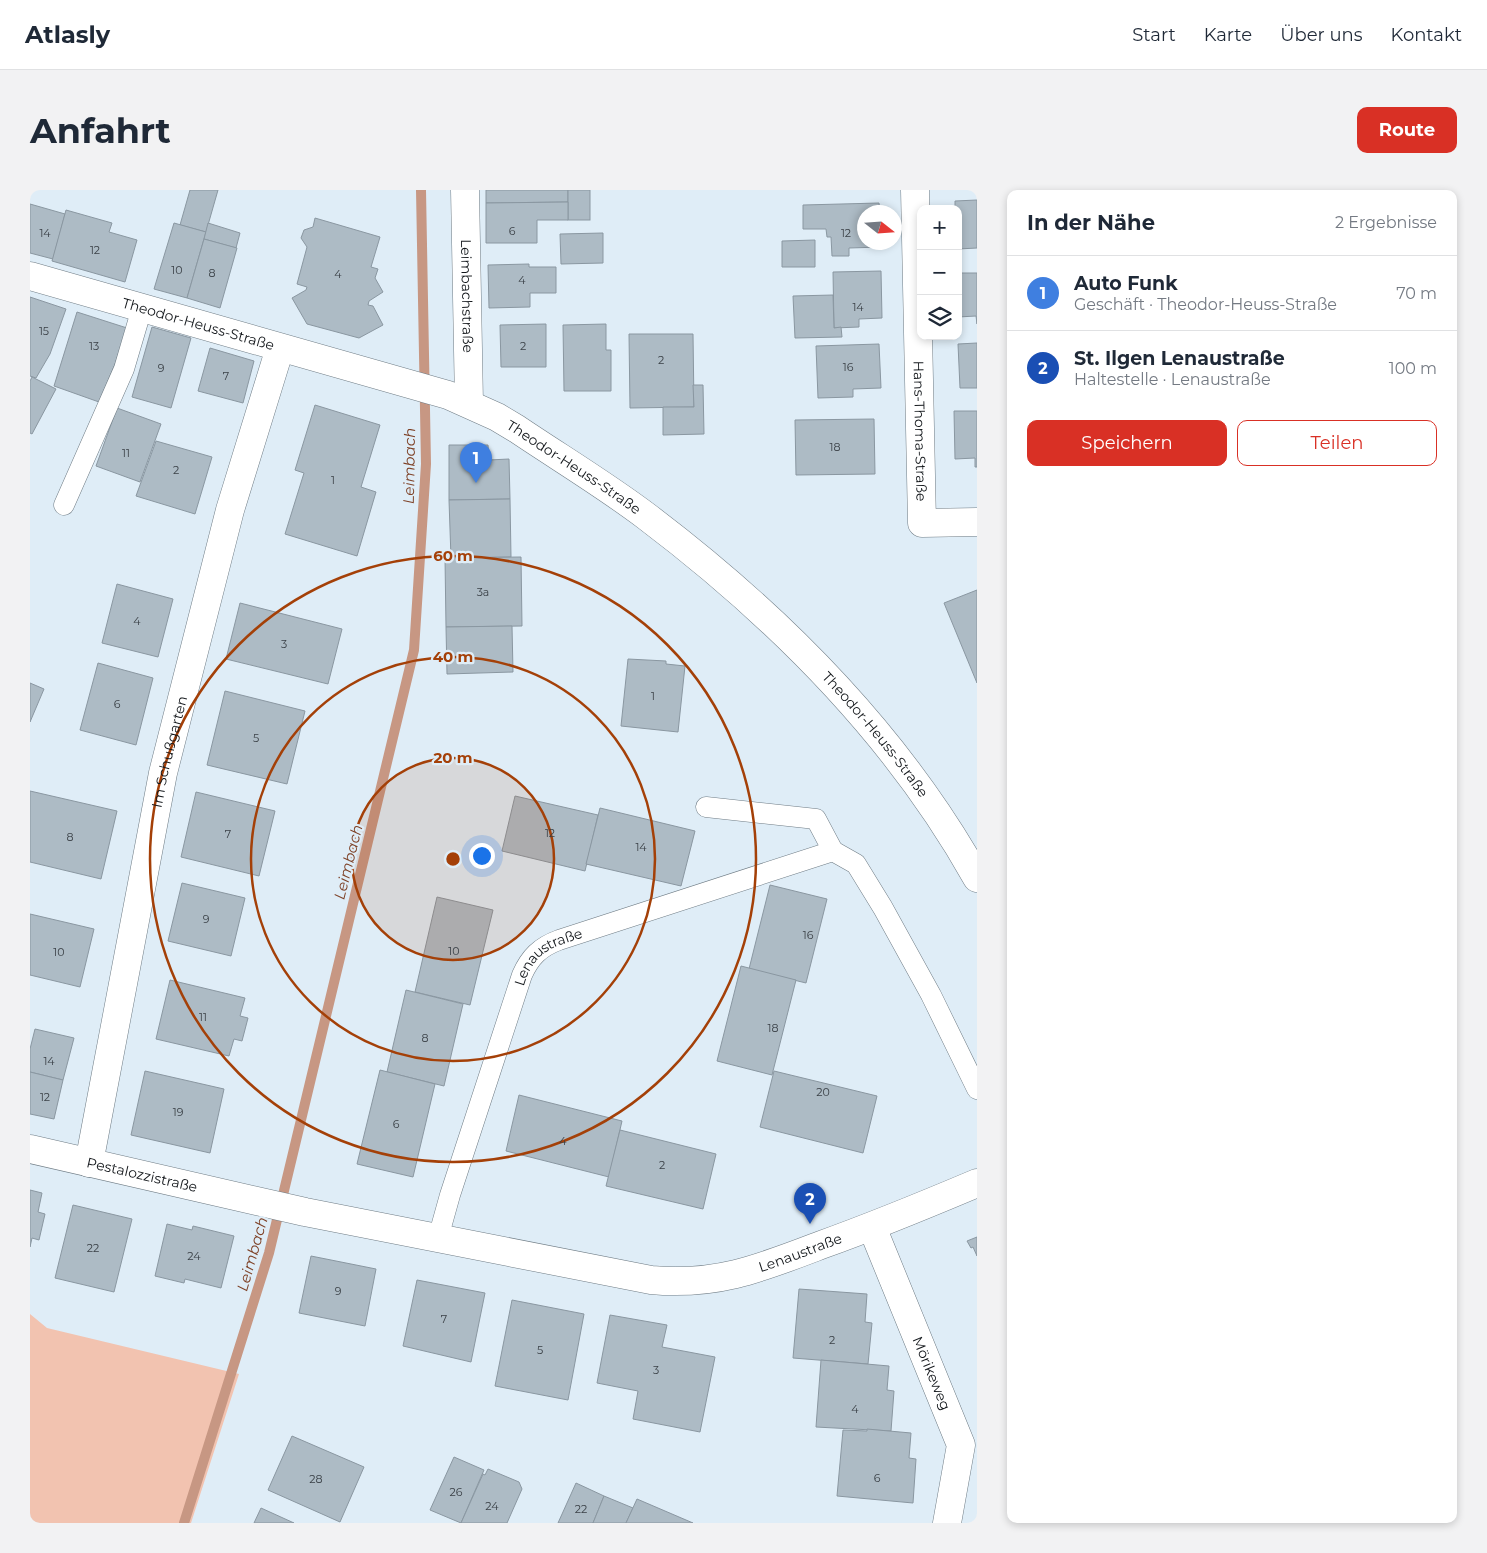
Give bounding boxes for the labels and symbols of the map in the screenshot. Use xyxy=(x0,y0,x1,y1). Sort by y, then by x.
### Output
north arrow xyxy=(857,205,902,250)
house number: 6 xyxy=(509,224,516,238)
house number: 14 xyxy=(39,226,51,240)
house number: 12 xyxy=(841,226,851,240)
street label: Leimbachstraße xyxy=(457,239,477,353)
house number: 12 xyxy=(90,243,100,257)
house number: 10 xyxy=(171,263,183,277)
house number: 8 xyxy=(208,266,216,280)
house number: 4 xyxy=(334,267,342,281)
house number: 4 xyxy=(518,273,526,287)
street label: Theodor-Heuss-Straße xyxy=(120,294,276,354)
house number: 14 xyxy=(852,300,864,314)
house number: 15 xyxy=(39,324,49,338)
house number: 13 xyxy=(89,339,99,353)
house number: 2 xyxy=(520,339,526,353)
house number: 2 xyxy=(658,353,664,367)
house number: 16 xyxy=(843,360,854,374)
street label: Hans-Thoma-Straße xyxy=(910,360,931,502)
house number: 9 xyxy=(158,361,165,375)
house number: 7 xyxy=(223,369,229,383)
street label: Theodor-Heuss-Straße xyxy=(503,416,644,518)
water label: Leimbach xyxy=(399,428,419,504)
house number: 18 xyxy=(830,440,841,454)
pin: 1 xyxy=(460,442,492,483)
house number: 11 xyxy=(122,446,130,460)
house number: 2 xyxy=(173,463,179,477)
house number: 1 xyxy=(331,473,335,487)
text: 60 m xyxy=(433,546,473,565)
house number: 3a xyxy=(477,585,489,599)
house number: 4 xyxy=(133,614,141,628)
house number: 3 xyxy=(281,637,287,651)
text: 40 m xyxy=(433,647,473,666)
street label: Theodor-Heuss-Straße xyxy=(818,668,932,801)
house number: 1 xyxy=(651,689,655,703)
street label: Im Schußgarten xyxy=(148,694,191,809)
house number: 6 xyxy=(114,697,121,711)
house number: 5 xyxy=(253,731,259,745)
text: 20 m xyxy=(433,748,473,767)
water label: Leimbach xyxy=(330,823,366,901)
house number: 12 xyxy=(545,826,555,840)
house number: 7 xyxy=(225,827,231,841)
house number: 8 xyxy=(66,830,74,844)
house number: 14 xyxy=(635,840,647,854)
your location xyxy=(469,843,495,869)
centre of rings xyxy=(444,850,462,868)
house number: 9 xyxy=(203,912,210,926)
street label: Lenaustraße xyxy=(510,924,585,988)
house number: 16 xyxy=(803,928,814,942)
house number: 10 xyxy=(448,944,460,958)
house number: 10 xyxy=(53,945,65,959)
house number: 11 xyxy=(199,1010,207,1024)
house number: 18 xyxy=(768,1021,779,1035)
house number: 8 xyxy=(421,1031,429,1045)
house number: 14 xyxy=(43,1054,55,1068)
house number: 20 xyxy=(816,1085,830,1099)
house number: 12 xyxy=(40,1090,50,1104)
house number: 19 xyxy=(173,1105,184,1119)
house number: 6 xyxy=(393,1117,400,1131)
house number: 4 xyxy=(559,1134,567,1148)
street label: Pestalozzistraße xyxy=(85,1153,199,1196)
house number: 2 xyxy=(659,1158,665,1172)
pin: 2 xyxy=(794,1183,826,1224)
water label: Leimbach xyxy=(232,1215,272,1293)
street label: Lenaustraße xyxy=(756,1229,844,1276)
house number: 22 xyxy=(87,1241,99,1255)
house number: 24 xyxy=(187,1249,201,1263)
house number: 9 xyxy=(335,1284,342,1298)
house number: 7 xyxy=(441,1312,447,1326)
house number: 2 xyxy=(829,1333,835,1347)
street label: Mörikeweg xyxy=(909,1334,955,1413)
house number: 5 xyxy=(537,1343,543,1357)
house number: 3 xyxy=(653,1363,659,1377)
house number: 4 xyxy=(851,1402,859,1416)
house number: 6 xyxy=(874,1471,881,1485)
house number: 28 xyxy=(309,1472,323,1486)
house number: 26 xyxy=(450,1485,463,1499)
house number: 24 xyxy=(485,1499,499,1513)
house number: 22 xyxy=(575,1502,587,1516)

